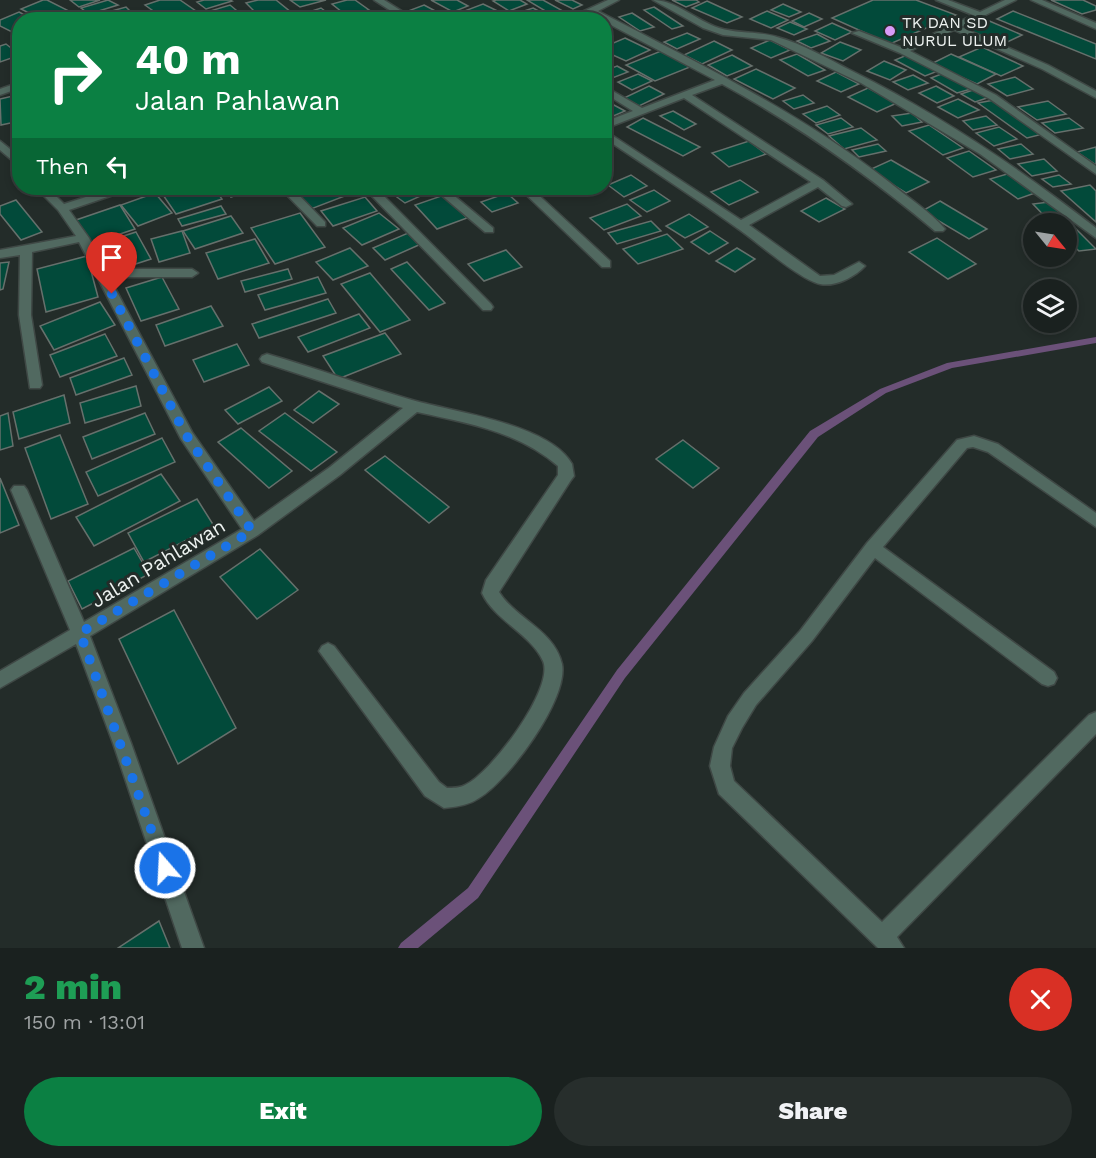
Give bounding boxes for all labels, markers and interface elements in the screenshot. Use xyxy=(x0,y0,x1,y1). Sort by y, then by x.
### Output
place label: TK DAN SD NURUL ULUM xyxy=(902,13,1007,50)
marker: TK DAN SD NURUL ULUM xyxy=(883,24,897,38)
text: 40 m xyxy=(135,35,241,84)
icon: right xyxy=(36,36,114,114)
text: Jalan Pahlawan xyxy=(135,85,341,117)
icon: left xyxy=(101,150,134,183)
text: Then xyxy=(36,154,89,179)
north arrow xyxy=(1023,213,1077,267)
map controls xyxy=(1023,213,1077,333)
pin xyxy=(86,232,137,294)
icon: arrive xyxy=(95,241,128,274)
button: layers xyxy=(1023,279,1077,333)
street label: Jalan Pahlawan xyxy=(87,514,229,612)
position arrow xyxy=(133,836,197,900)
text: 2 min xyxy=(24,966,122,1008)
button: close xyxy=(1009,968,1072,1031)
text: 150 m · 13:01 xyxy=(24,1010,145,1034)
button: Exit xyxy=(24,1077,542,1146)
button: Share xyxy=(554,1077,1072,1146)

